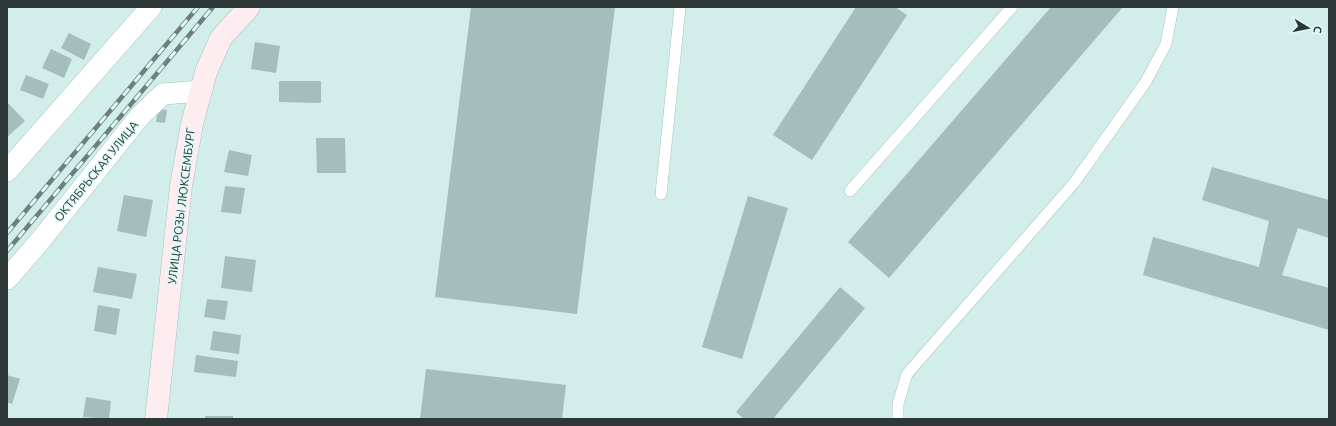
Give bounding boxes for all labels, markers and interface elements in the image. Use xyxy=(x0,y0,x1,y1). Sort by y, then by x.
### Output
north arrow xyxy=(1288,8,1328,48)
text: С xyxy=(1311,25,1324,34)
street label: ОКТЯБРЬСКАЯ УЛИЦА xyxy=(51,118,141,224)
street label: УЛИЦА РОЗЫ ЛЮКСЕМБУРГ xyxy=(165,127,197,285)

